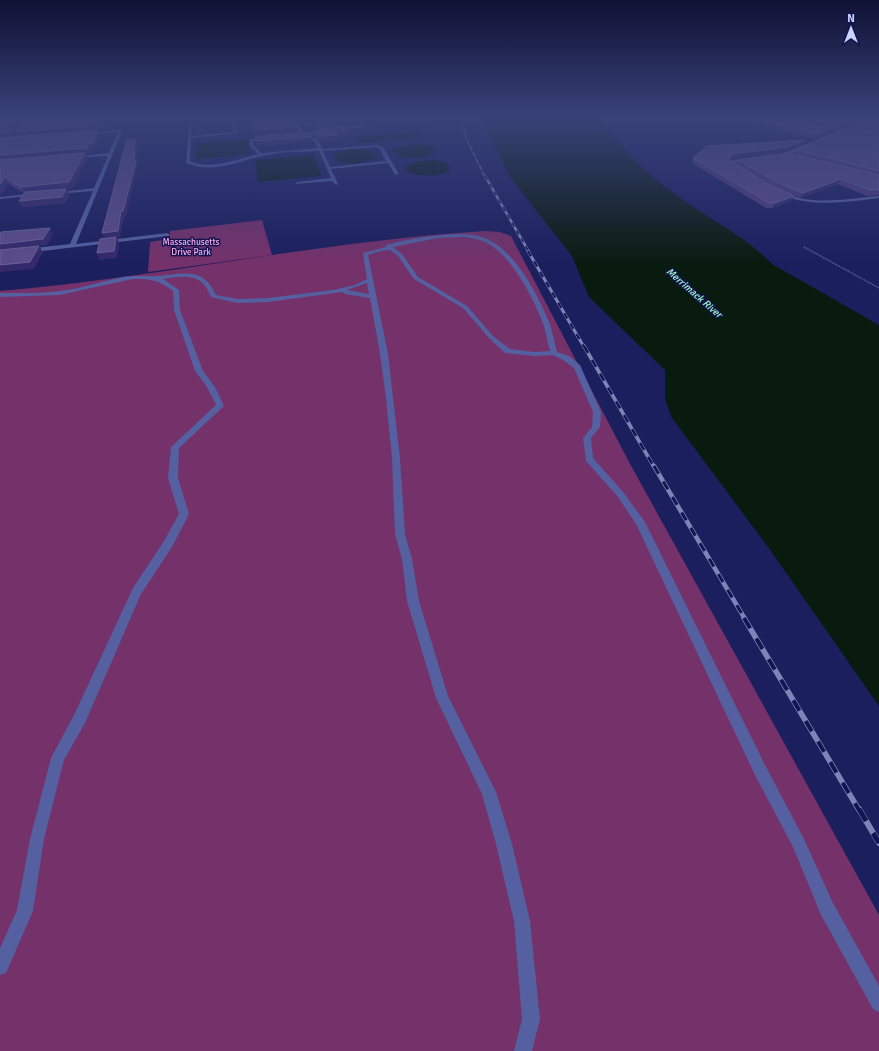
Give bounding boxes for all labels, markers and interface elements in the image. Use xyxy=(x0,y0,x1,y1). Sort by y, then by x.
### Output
north arrow xyxy=(831,8,871,48)
text: N xyxy=(847,12,855,25)
park label: Massachusetts Drive Park xyxy=(163,237,220,258)
water label: Merrimack River xyxy=(664,266,725,321)

